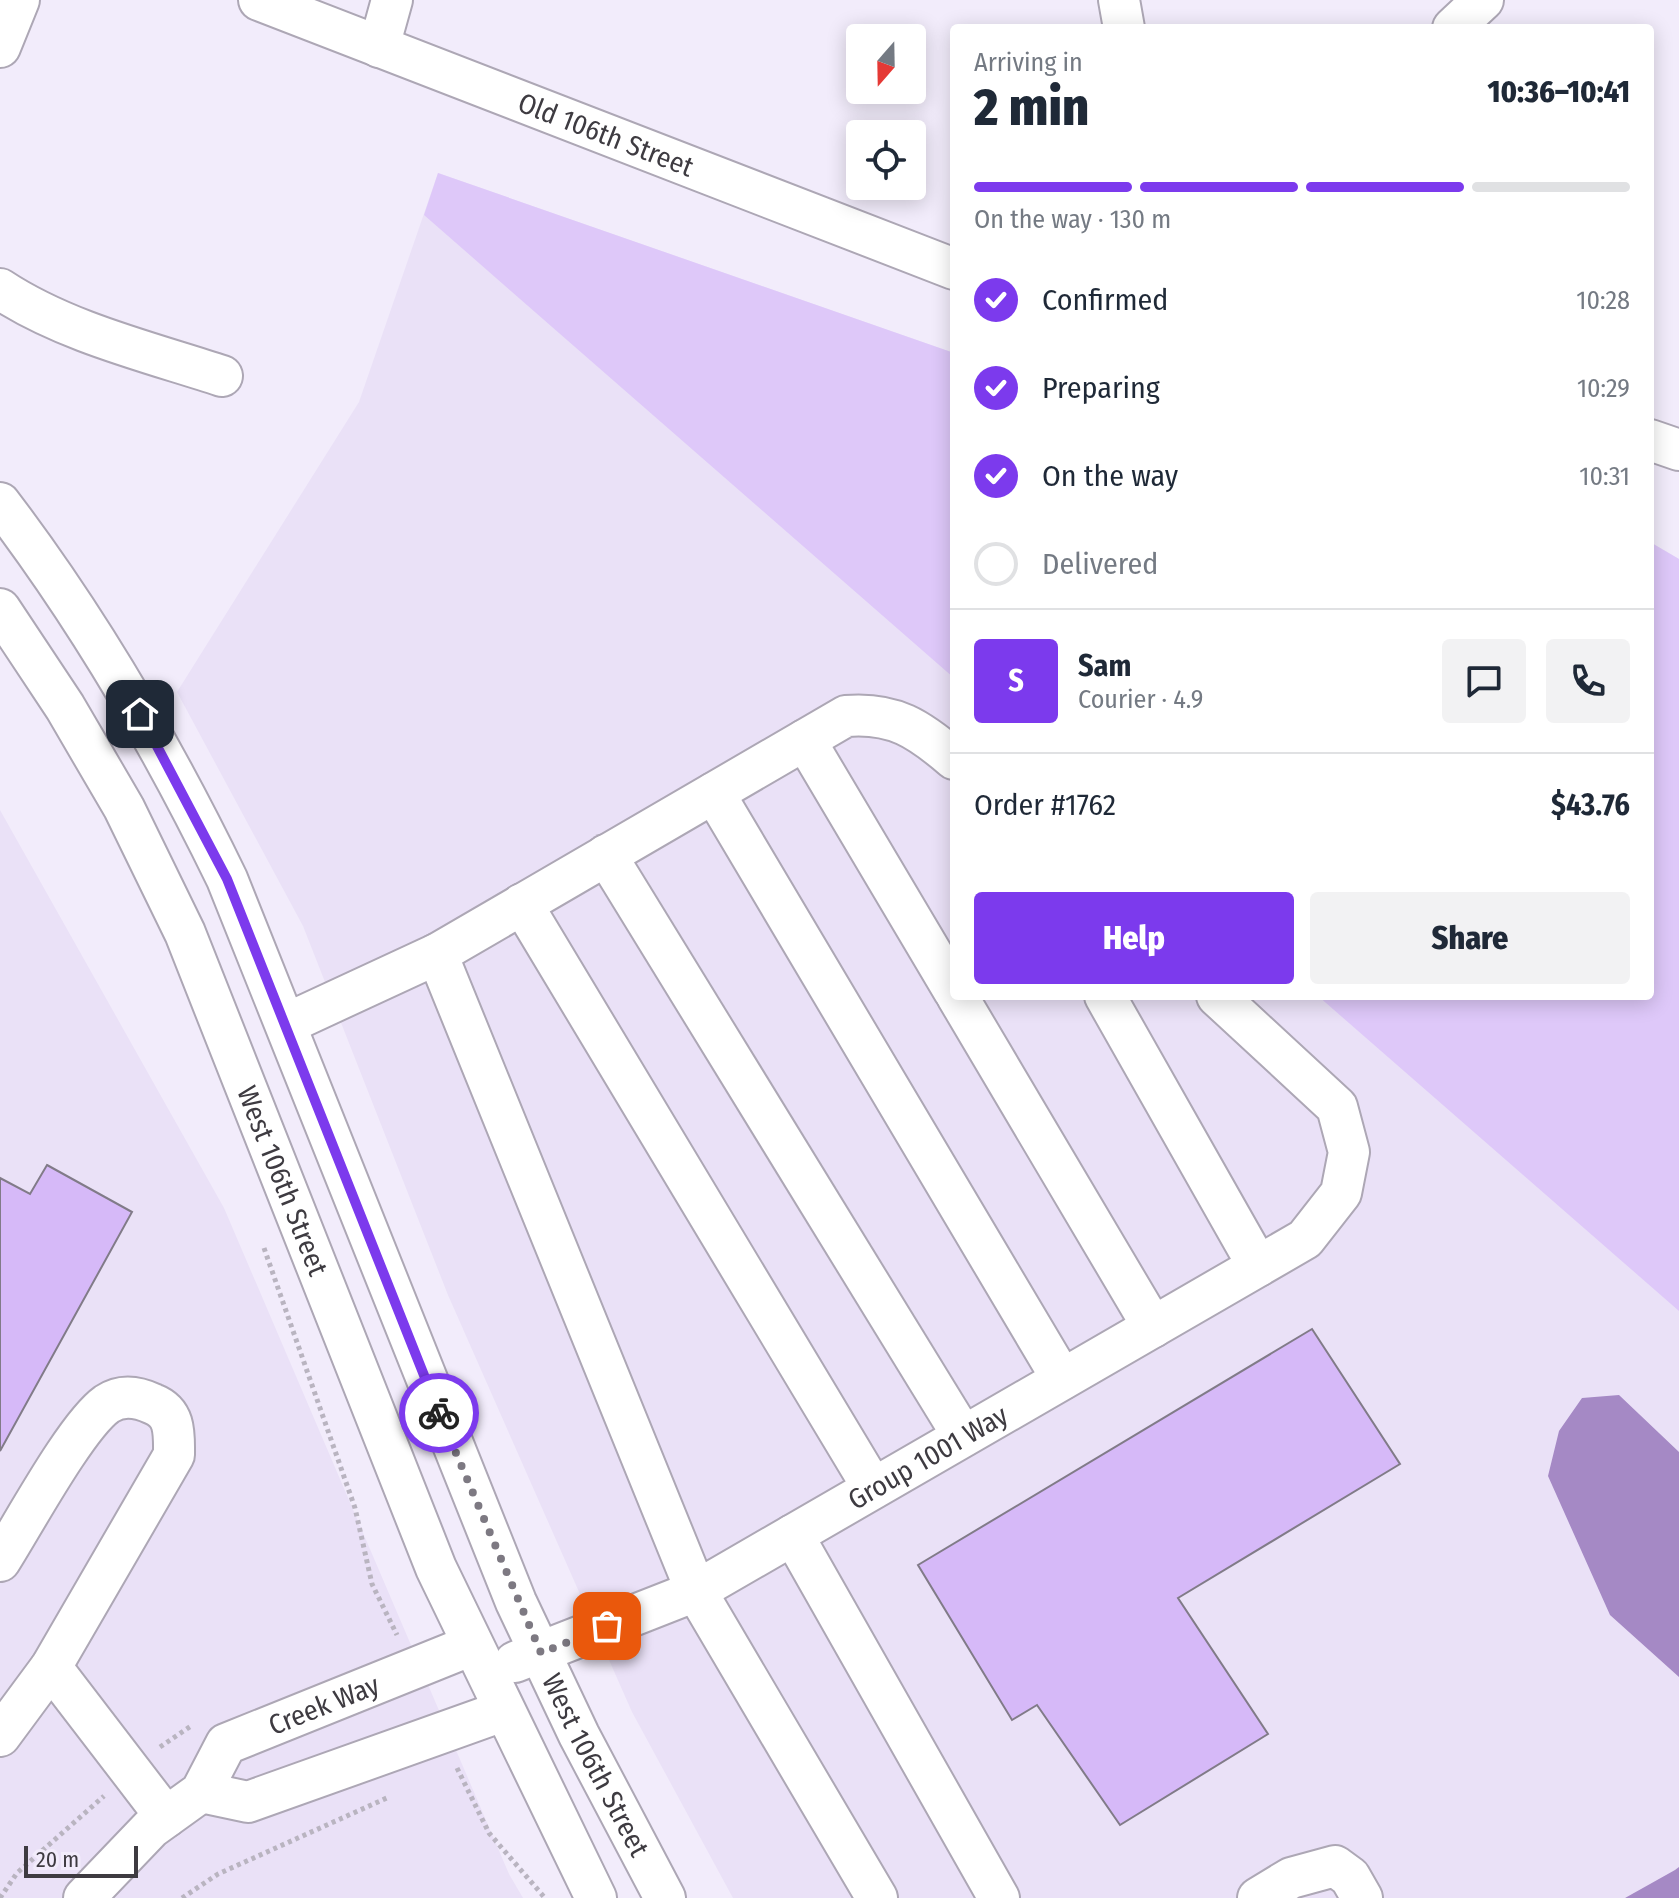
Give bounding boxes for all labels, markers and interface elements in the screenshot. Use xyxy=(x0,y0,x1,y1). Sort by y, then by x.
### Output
north arrow xyxy=(846,24,926,104)
map controls xyxy=(846,24,926,200)
text: Arriving in xyxy=(974,47,1083,78)
text: 10:36–10:41 xyxy=(1487,74,1630,110)
text: 2 min xyxy=(974,76,1089,139)
street label: Old 106th Street xyxy=(514,85,699,183)
button: locate xyxy=(846,120,926,200)
text: On the way · 130 m xyxy=(974,204,1171,235)
icon: check xyxy=(974,278,1018,322)
text: Confirmed xyxy=(1042,282,1168,318)
text: 10:28 xyxy=(1576,285,1630,316)
icon: check xyxy=(974,366,1018,410)
text: Preparing xyxy=(1042,370,1160,406)
text: 10:29 xyxy=(1577,373,1630,404)
icon: check xyxy=(974,454,1018,498)
text: On the way xyxy=(1042,458,1178,494)
text: 10:31 xyxy=(1579,461,1630,492)
text: Delivered xyxy=(1042,546,1158,582)
button: chat xyxy=(1442,639,1526,723)
button: phone xyxy=(1546,639,1630,723)
text: Sam xyxy=(1078,648,1131,684)
text: S xyxy=(1008,663,1024,699)
pin xyxy=(106,680,174,748)
text: Courier · 4.9 xyxy=(1078,684,1203,715)
icon: home xyxy=(118,692,162,736)
text: Order #1762 xyxy=(974,787,1116,823)
text: $43.76 xyxy=(1551,787,1630,823)
button: Help xyxy=(974,892,1294,984)
button: Share xyxy=(1310,892,1630,984)
street label: West 106th Street xyxy=(231,1081,336,1281)
courier xyxy=(399,1373,479,1453)
icon: bike xyxy=(417,1391,461,1435)
street label: Group 1001 Way xyxy=(842,1398,1014,1516)
pin xyxy=(573,1592,641,1660)
icon: bag xyxy=(585,1604,629,1648)
street label: Creek Way xyxy=(264,1667,384,1742)
street label: West 106th Street xyxy=(536,1668,657,1863)
scale bar xyxy=(24,1842,138,1878)
text: 20 m xyxy=(36,1846,79,1873)

